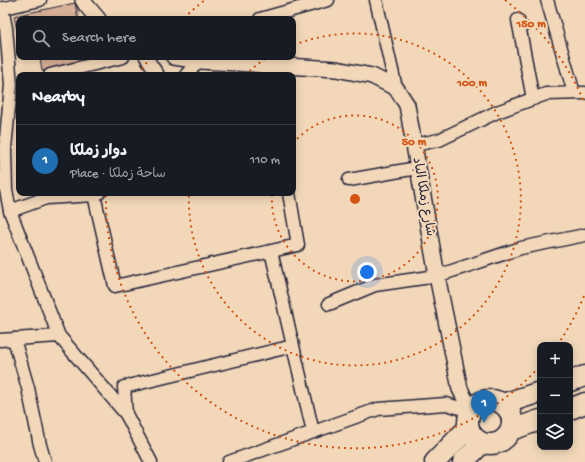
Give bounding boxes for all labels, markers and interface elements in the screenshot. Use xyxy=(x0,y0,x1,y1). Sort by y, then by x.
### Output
search box xyxy=(16,16,296,60)
text: 150 m xyxy=(515,18,546,32)
icon: search xyxy=(30,27,52,49)
text: Search here xyxy=(62,29,136,47)
text: 100 m xyxy=(456,77,487,91)
text: Nearby xyxy=(32,88,85,108)
text: 50 m xyxy=(402,136,427,150)
text: دوار زملكا xyxy=(70,143,127,161)
text: 1 xyxy=(42,153,48,168)
text: 110 m xyxy=(250,153,280,168)
street label: شارع زملكا الباد xyxy=(409,156,437,238)
text: Place · ساحة زملكا xyxy=(70,167,166,182)
centre of rings xyxy=(348,192,362,206)
your location xyxy=(357,262,377,282)
map controls xyxy=(537,342,573,450)
button: + xyxy=(537,342,573,378)
button: − xyxy=(537,378,573,414)
pin: 1 xyxy=(471,390,497,423)
button: layers xyxy=(537,414,573,450)

